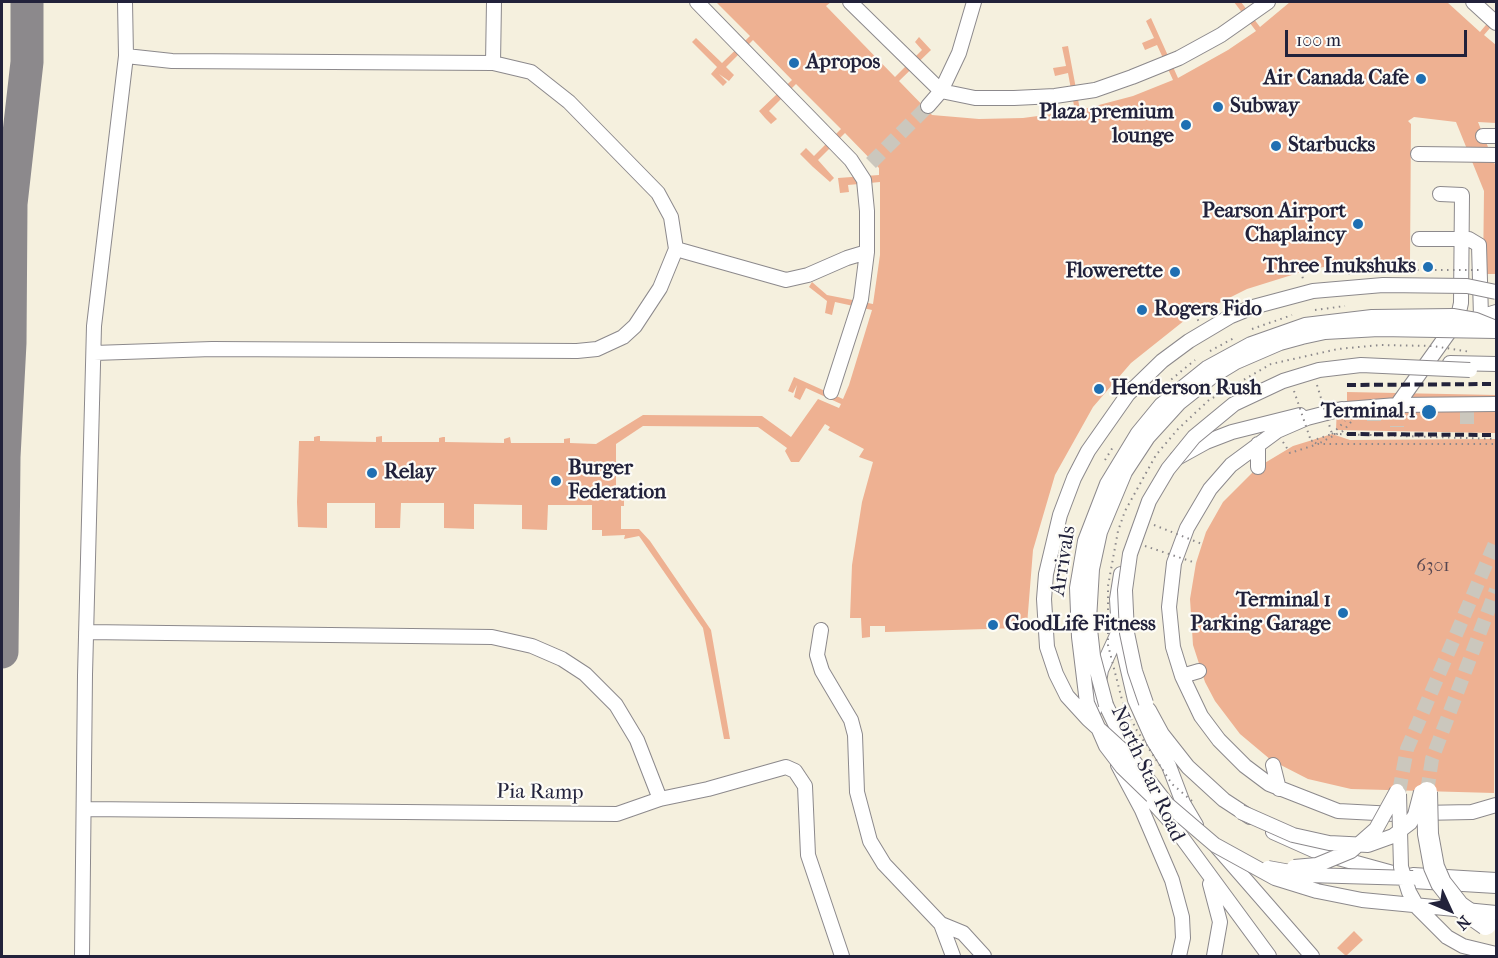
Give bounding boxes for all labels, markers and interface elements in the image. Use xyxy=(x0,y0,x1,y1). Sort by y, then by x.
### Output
scale bar xyxy=(1288,18,1470,56)
text: 100 m xyxy=(1296,30,1341,51)
place label: Apropos xyxy=(806,50,880,76)
marker: Apropos xyxy=(787,56,801,70)
place label: Air Canada Cafe xyxy=(1263,66,1409,92)
marker: Air Canada Cafe xyxy=(1414,72,1428,86)
place label: Subway xyxy=(1230,94,1299,120)
place label: Plaza premium lounge xyxy=(1039,100,1174,150)
marker: Subway xyxy=(1211,100,1225,114)
marker: Plaza premium lounge xyxy=(1179,118,1193,132)
place label: Starbucks xyxy=(1288,133,1375,159)
marker: Starbucks xyxy=(1269,139,1283,153)
place label: Pearson Airport Chaplaincy xyxy=(1202,199,1346,249)
marker: Pearson Airport Chaplaincy xyxy=(1351,217,1365,231)
place label: Three Inukshuks xyxy=(1263,254,1416,280)
place label: Flowerette xyxy=(1065,259,1163,285)
marker: Three Inukshuks xyxy=(1421,260,1435,274)
marker: Flowerette xyxy=(1168,265,1182,279)
place label: Rogers Fido xyxy=(1154,297,1262,323)
marker: Rogers Fido xyxy=(1135,303,1149,317)
place label: Henderson Rush xyxy=(1111,376,1262,402)
marker: Henderson Rush xyxy=(1092,382,1106,396)
place label: Terminal 1 xyxy=(1321,399,1416,425)
marker: Terminal 1 xyxy=(1420,403,1438,421)
place label: Burger Federation xyxy=(568,456,666,506)
place label: Relay xyxy=(384,460,436,486)
marker: Relay xyxy=(365,466,379,480)
marker: Burger Federation xyxy=(549,474,563,488)
street label: Arrivals xyxy=(1046,524,1082,598)
house number: 6301 xyxy=(1416,556,1450,578)
place label: Terminal 1 Parking Garage xyxy=(1190,588,1331,638)
marker: Terminal 1 Parking Garage xyxy=(1336,606,1350,620)
place label: GoodLife Fitness xyxy=(1005,612,1156,638)
marker: GoodLife Fitness xyxy=(986,618,1000,632)
street label: North Star Road xyxy=(1104,702,1190,846)
street label: Pia Ramp xyxy=(496,780,584,806)
north arrow xyxy=(1420,880,1480,940)
text: N xyxy=(1452,912,1474,934)

